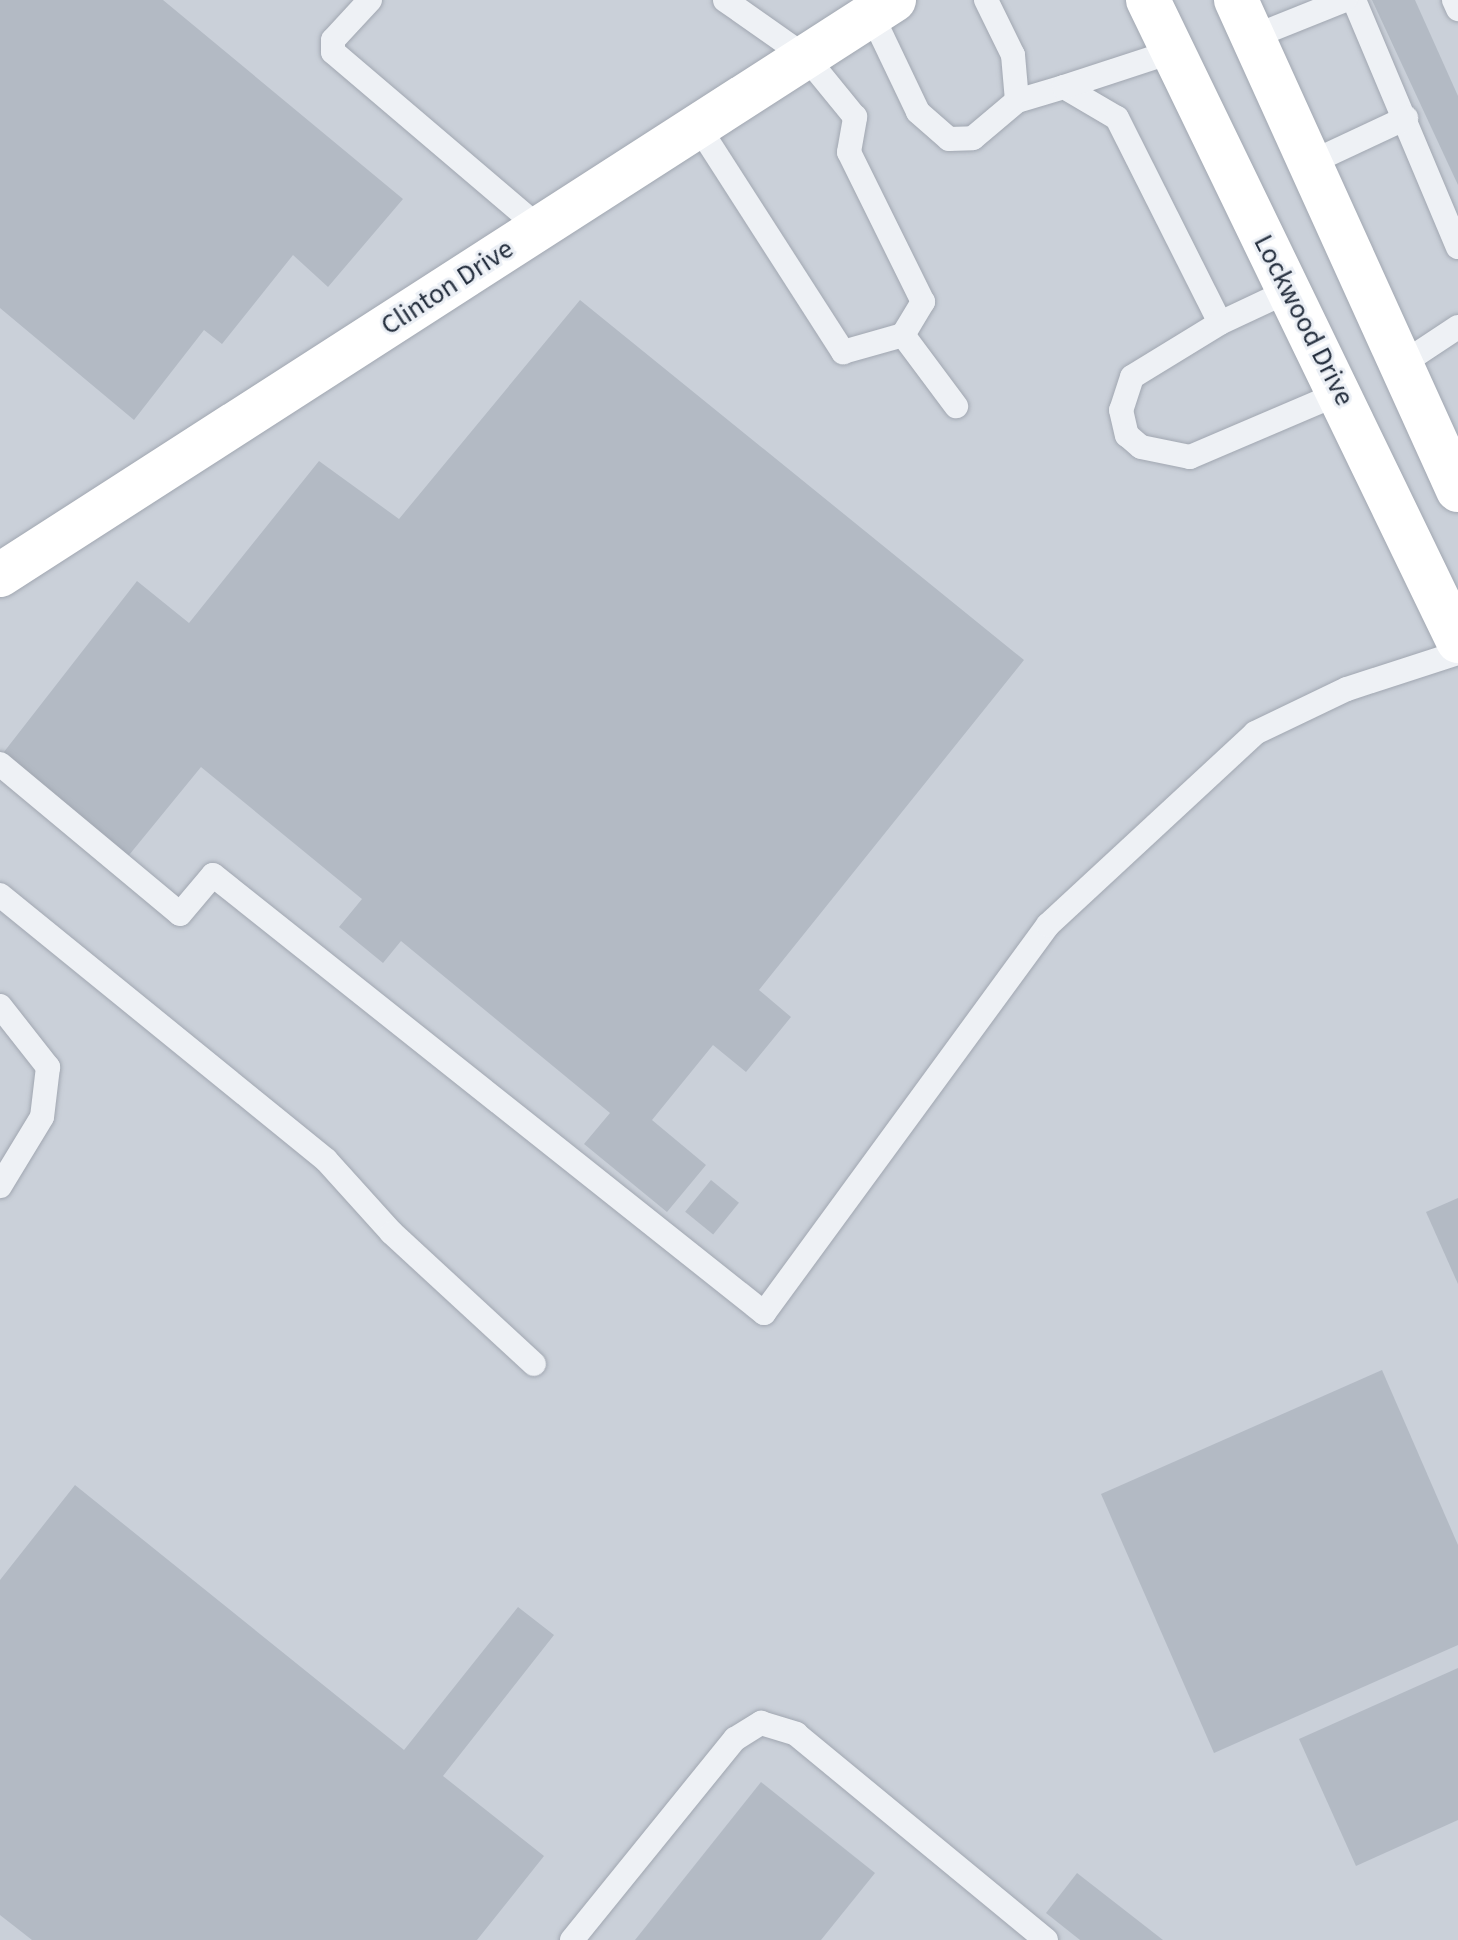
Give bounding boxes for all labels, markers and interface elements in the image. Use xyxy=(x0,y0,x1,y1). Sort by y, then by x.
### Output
street label: Lockwood Drive xyxy=(1247,229,1361,411)
street label: Clinton Drive xyxy=(374,232,520,342)

